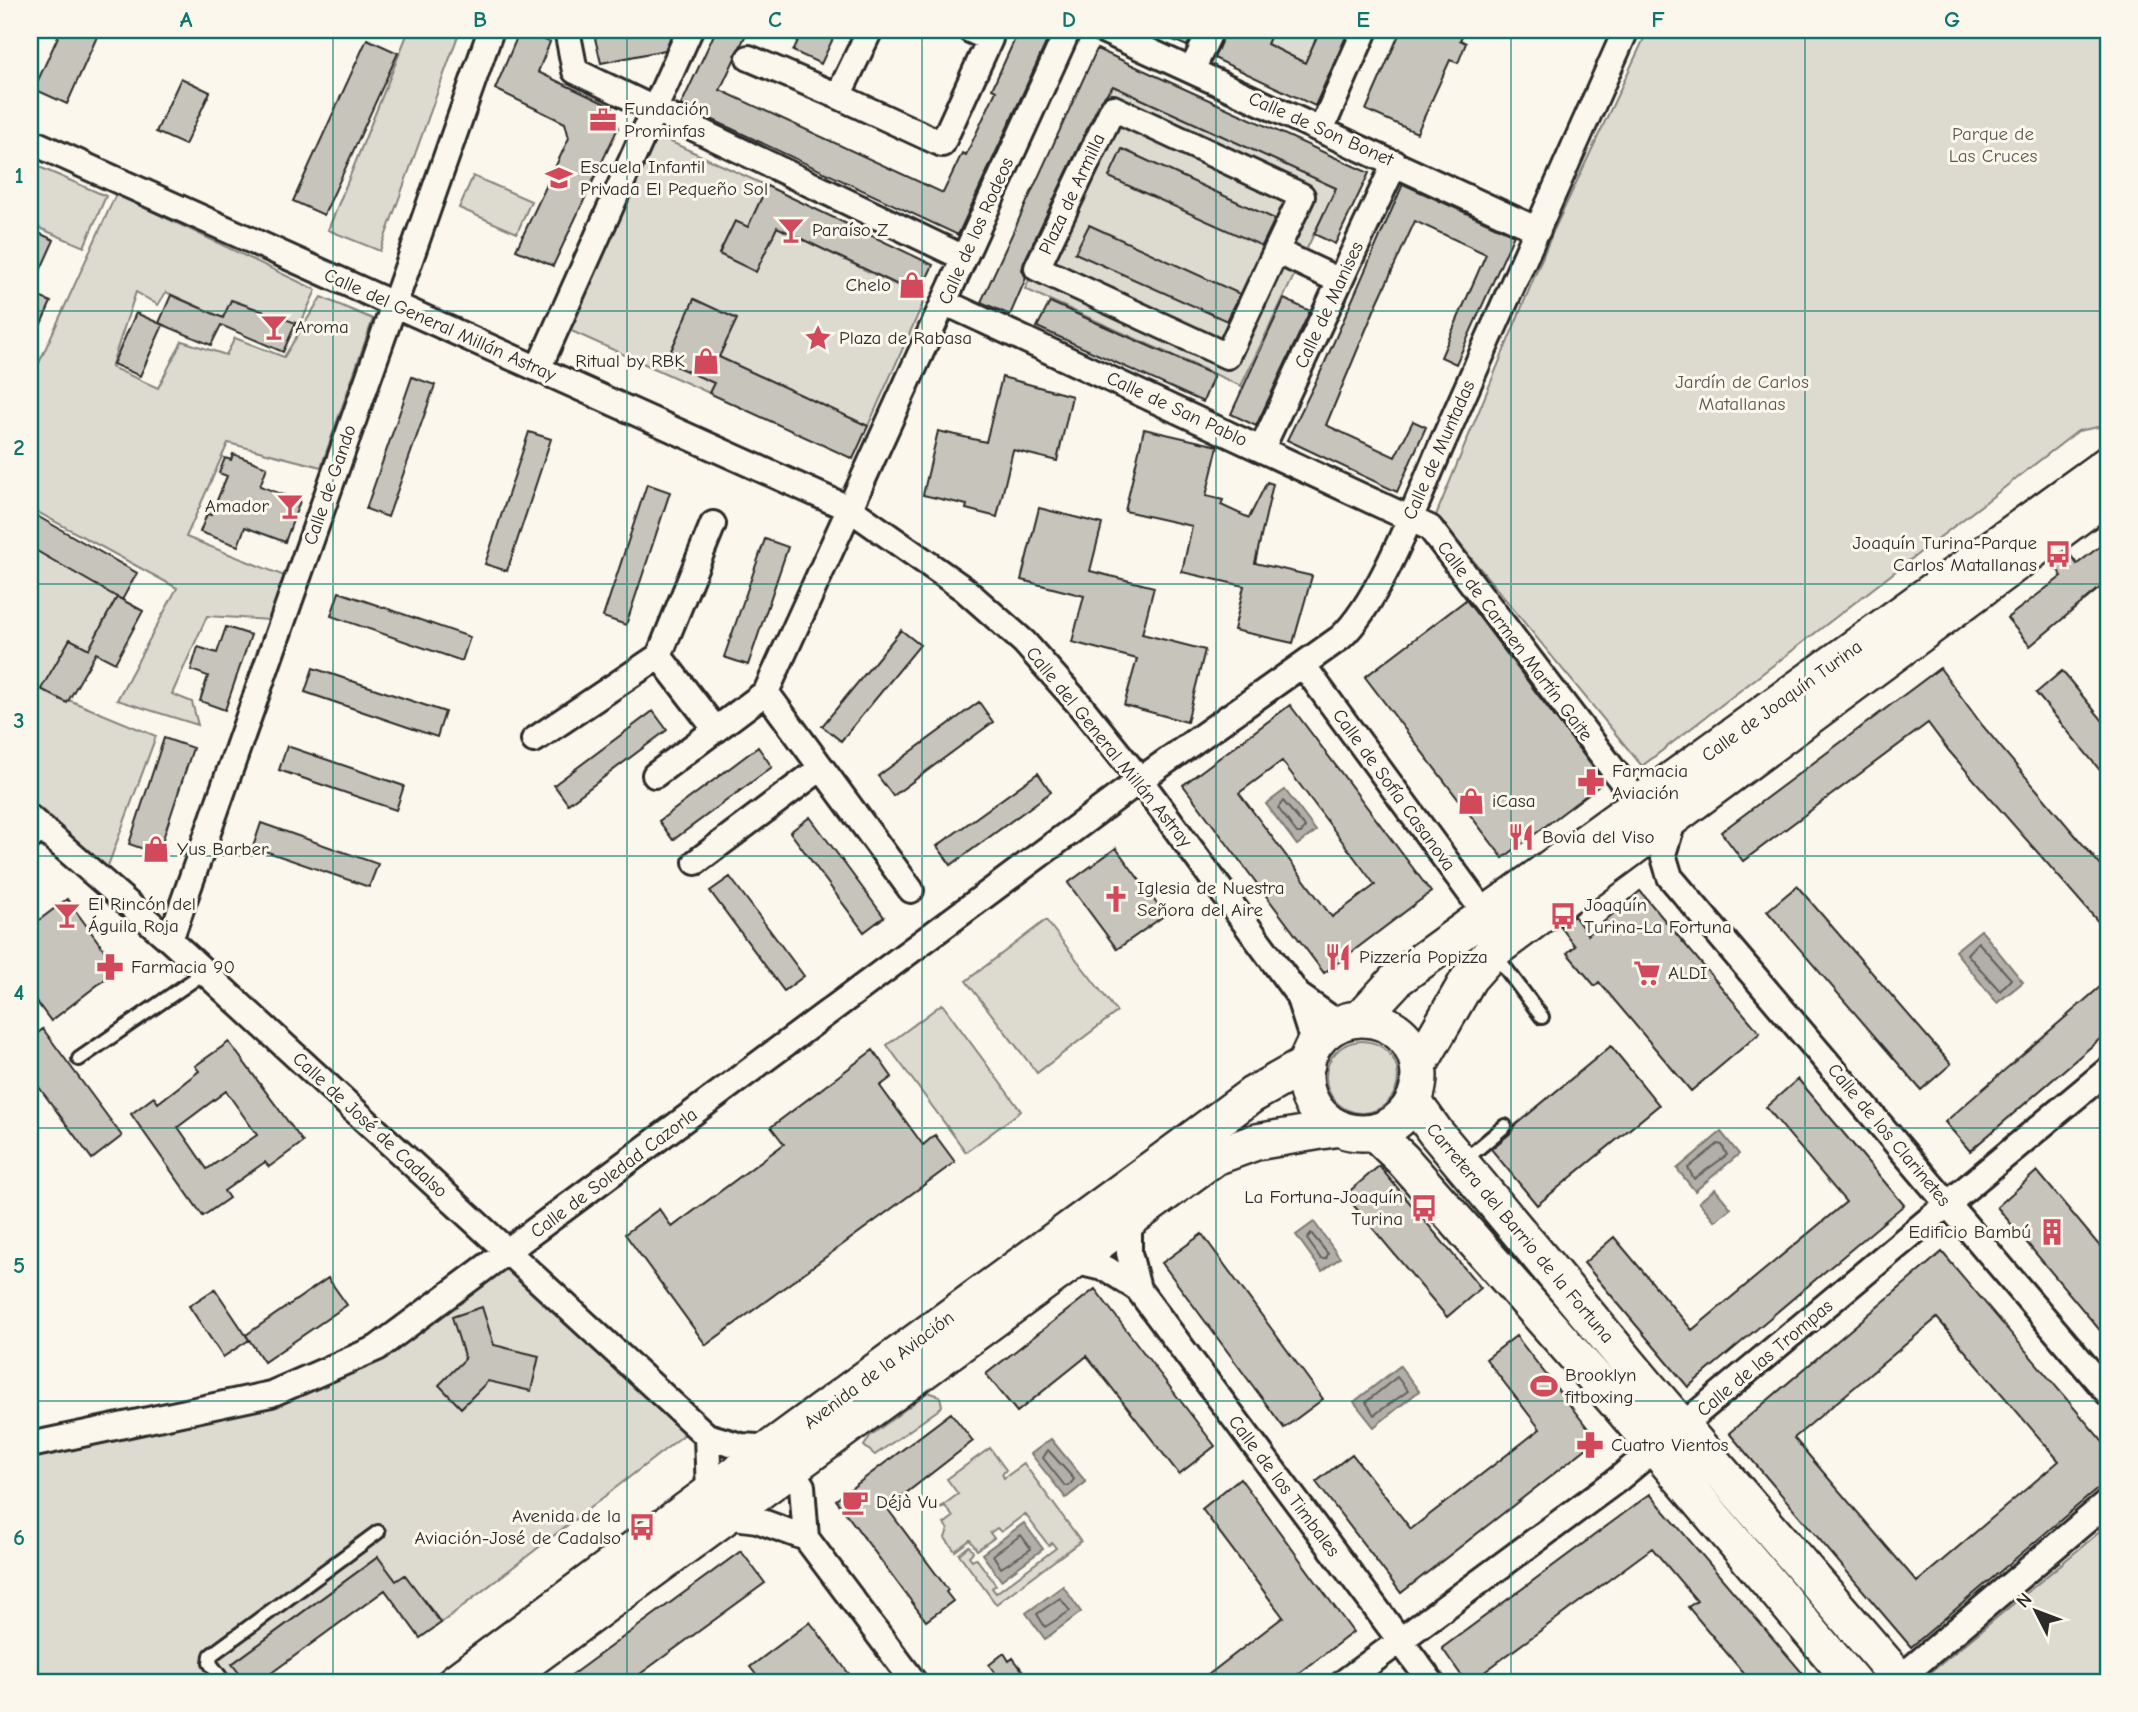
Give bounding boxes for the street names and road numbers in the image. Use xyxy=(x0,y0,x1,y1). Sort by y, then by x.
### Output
street label: Calle de Son Bonet xyxy=(1245,87,1397,171)
street label: Plaza de Armilla xyxy=(1034,130,1110,258)
street label: Calle de los Rodeos xyxy=(934,154,1018,308)
street label: Calle de Manises xyxy=(1290,238,1368,372)
street label: Calle del General Millán Astray xyxy=(321,264,560,386)
street label: Calle de San Pablo xyxy=(1103,367,1251,451)
street label: Calle de Muntadas xyxy=(1398,377,1480,523)
street label: Calle de Gando xyxy=(299,422,361,548)
street label: Calle de Carmen Martín Gaite xyxy=(1433,537,1597,745)
street label: Calle de Joaquín Turina xyxy=(1698,635,1866,767)
street label: Calle del General Millán Astray xyxy=(1021,642,1197,852)
street label: Calle de Sofía Casanova xyxy=(1328,705,1460,875)
street label: Calle de José de Cadalso xyxy=(288,1048,452,1202)
street label: Calle de los Clarinetes xyxy=(1823,1059,1955,1211)
street label: Calle de Soledad Cazorla xyxy=(526,1103,702,1243)
street label: Carretera del Barrio de la Fortuna xyxy=(1422,1119,1618,1347)
street label: Calle de las Trompas xyxy=(1693,1295,1837,1421)
street label: Avenida de la Aviación xyxy=(799,1306,959,1434)
street label: Calle de los Timbales xyxy=(1224,1411,1344,1561)

